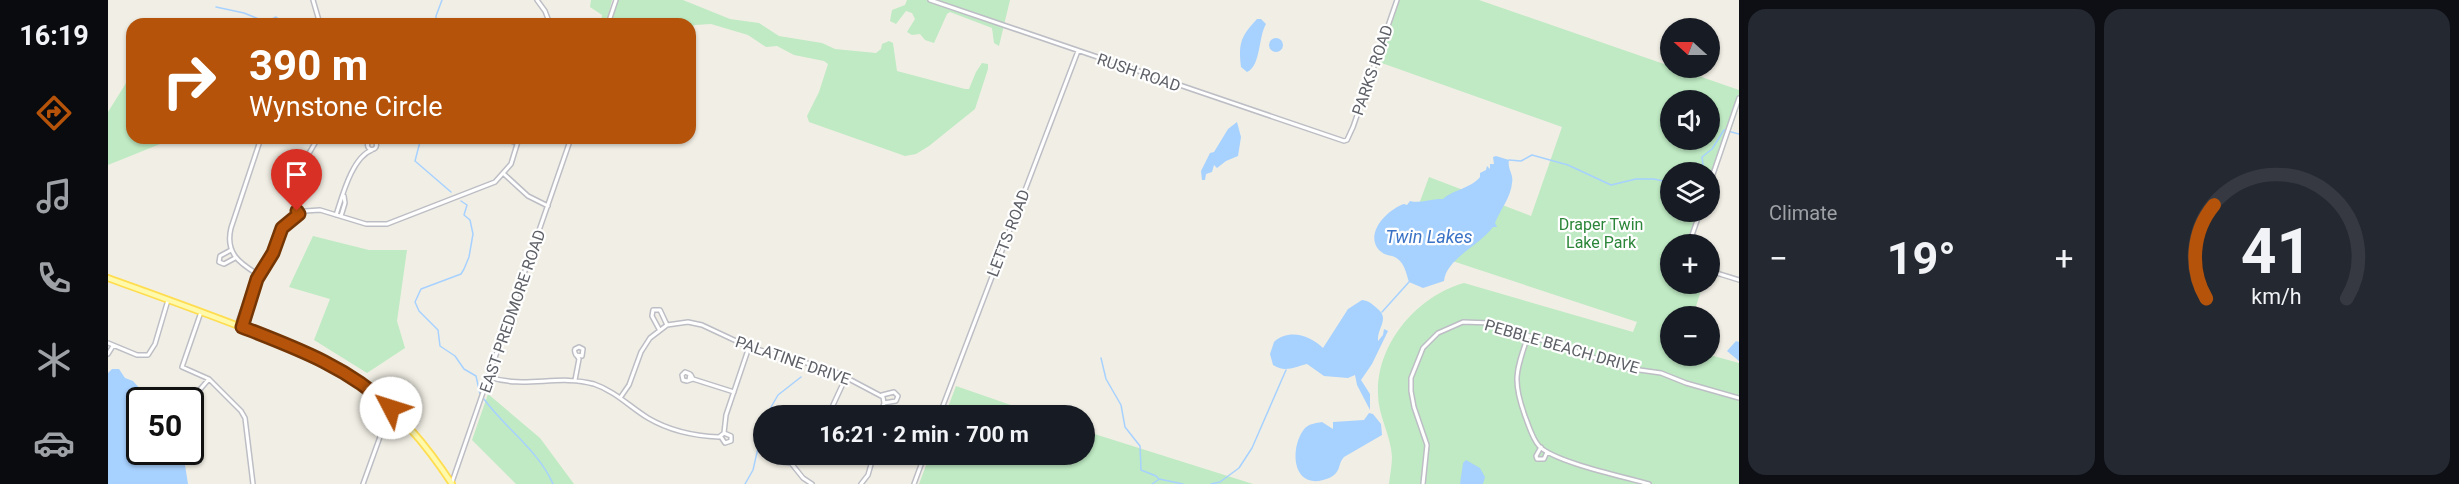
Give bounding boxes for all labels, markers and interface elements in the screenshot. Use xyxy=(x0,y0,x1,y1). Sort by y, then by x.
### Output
north arrow xyxy=(1660,18,1720,78)
map controls xyxy=(1660,18,1720,366)
text: 16:19 xyxy=(19,20,89,52)
street label: PARKS ROAD xyxy=(1348,22,1397,118)
text: 390 m xyxy=(249,41,368,90)
icon: right xyxy=(150,42,228,120)
street label: RUSH ROAD xyxy=(1095,49,1183,96)
button: sound xyxy=(1660,90,1720,150)
text: Wynstone Circle xyxy=(249,91,443,123)
icon: directions xyxy=(33,92,75,134)
pin xyxy=(271,149,322,211)
icon: arrive xyxy=(280,158,313,191)
button: layers xyxy=(1660,162,1720,222)
icon: music xyxy=(33,175,75,217)
street label: LETTS ROAD xyxy=(983,187,1034,280)
text: Climate xyxy=(1769,201,1837,225)
park label: Draper Twin Lake Park xyxy=(1559,215,1643,252)
text: 41 xyxy=(2241,215,2313,288)
water label: Twin Lakes xyxy=(1385,226,1473,247)
street label: EAST PREDMORE ROAD xyxy=(476,227,549,395)
text: 19° xyxy=(1887,232,1956,285)
button: + xyxy=(1660,234,1720,294)
text: − xyxy=(1769,239,1788,278)
text: + xyxy=(2055,239,2074,278)
icon: phone xyxy=(33,257,75,299)
text: km/h xyxy=(2252,284,2302,309)
button: − xyxy=(1660,306,1720,366)
street label: PEBBLE BEACH DRIVE xyxy=(1482,315,1641,378)
street label: PALATINE DRIVE xyxy=(733,332,853,389)
icon: climate xyxy=(33,339,75,381)
position arrow xyxy=(359,376,423,440)
speed limit sign: 50 xyxy=(126,387,204,465)
icon: car xyxy=(33,422,75,464)
text: 16:21 · 2 min · 700 m xyxy=(819,422,1029,447)

